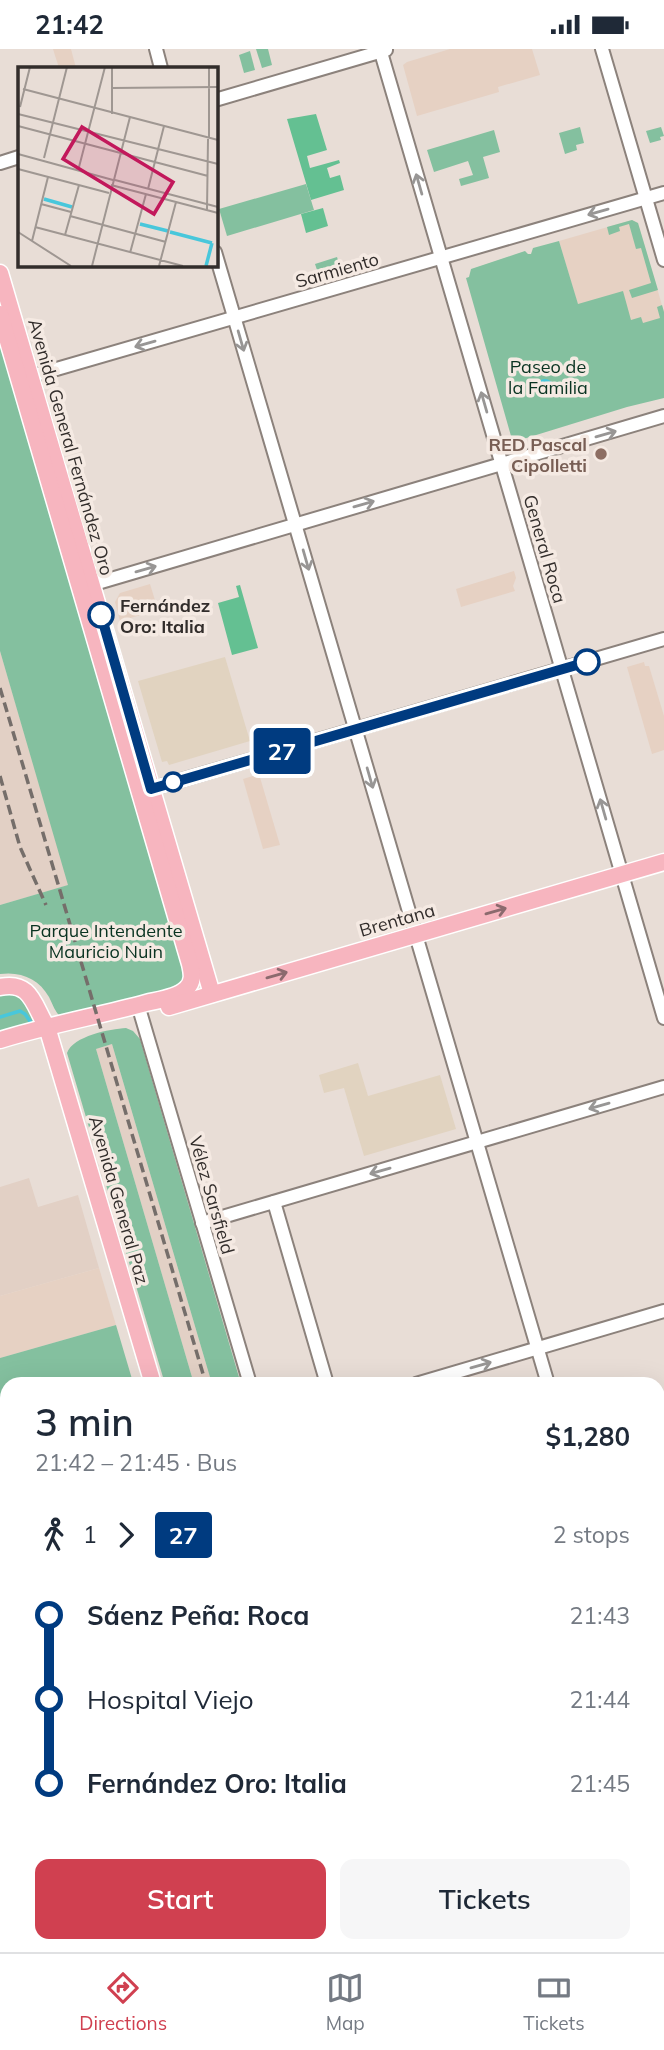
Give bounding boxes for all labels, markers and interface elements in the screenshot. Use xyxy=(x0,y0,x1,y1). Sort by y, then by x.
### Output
text: 21:42 xyxy=(35,8,104,41)
inset map xyxy=(18,67,217,266)
one-way arrow xyxy=(412,173,425,195)
one-way arrow xyxy=(588,206,610,219)
street label: Sarmiento xyxy=(293,247,381,293)
street label: Avenida General Fernández Oro xyxy=(23,316,119,578)
one-way arrow xyxy=(236,330,249,352)
one-way arrow xyxy=(134,338,156,351)
park label: Paseo de la Familia xyxy=(508,355,588,399)
one-way arrow xyxy=(476,392,489,414)
one-way arrow xyxy=(594,426,616,439)
place label: RED Pascal Cipolletti xyxy=(488,433,587,477)
marker: RED Pascal Cipolletti xyxy=(593,446,609,462)
street label: General Roca xyxy=(519,492,571,606)
one-way arrow xyxy=(353,497,375,510)
one-way arrow xyxy=(300,549,313,571)
one-way arrow xyxy=(134,561,156,574)
place label: Fernández Oro: Italia xyxy=(120,594,210,638)
marker: Fernández Oro: Italia xyxy=(88,602,114,628)
unlabelled marker xyxy=(574,649,600,675)
line badge: 27 xyxy=(250,728,314,774)
text: 27 xyxy=(268,736,296,766)
one-way arrow xyxy=(364,767,377,789)
unlabelled marker xyxy=(163,772,183,792)
one-way arrow xyxy=(595,798,608,820)
street label: Brentana xyxy=(357,898,437,942)
one-way arrow xyxy=(484,904,506,917)
park label: Parque Intendente Mauricio Nuin xyxy=(29,919,183,963)
one-way arrow xyxy=(266,968,288,981)
one-way arrow xyxy=(588,1101,610,1114)
street label: Avenida General Paz xyxy=(84,1113,154,1287)
street label: Vélez Sarsfield xyxy=(184,1133,240,1257)
one-way arrow xyxy=(370,1165,392,1178)
one-way arrow xyxy=(470,1357,492,1370)
text: 3 min xyxy=(35,1398,134,1446)
text: $1,280 xyxy=(546,1420,630,1453)
text: 21:42 – 21:45 · Bus xyxy=(35,1448,237,1477)
icon: walk xyxy=(35,1516,73,1554)
icon: forward xyxy=(107,1516,145,1554)
text: 1 xyxy=(83,1520,97,1549)
text: 27 xyxy=(169,1520,198,1550)
text: 2 stops xyxy=(553,1520,630,1549)
text: Sáenz Peña: Roca xyxy=(87,1599,309,1632)
text: 21:43 xyxy=(570,1601,630,1630)
text: Hospital Viejo xyxy=(87,1683,254,1716)
text: 21:44 xyxy=(570,1685,630,1714)
text: Fernández Oro: Italia xyxy=(87,1767,347,1800)
text: 21:45 xyxy=(570,1769,630,1798)
button: Start xyxy=(35,1859,326,1939)
button: Tickets xyxy=(340,1859,630,1939)
tab: Directions xyxy=(79,1969,167,2035)
tab: Map xyxy=(326,1969,365,2035)
tab: Tickets xyxy=(523,1969,585,2035)

